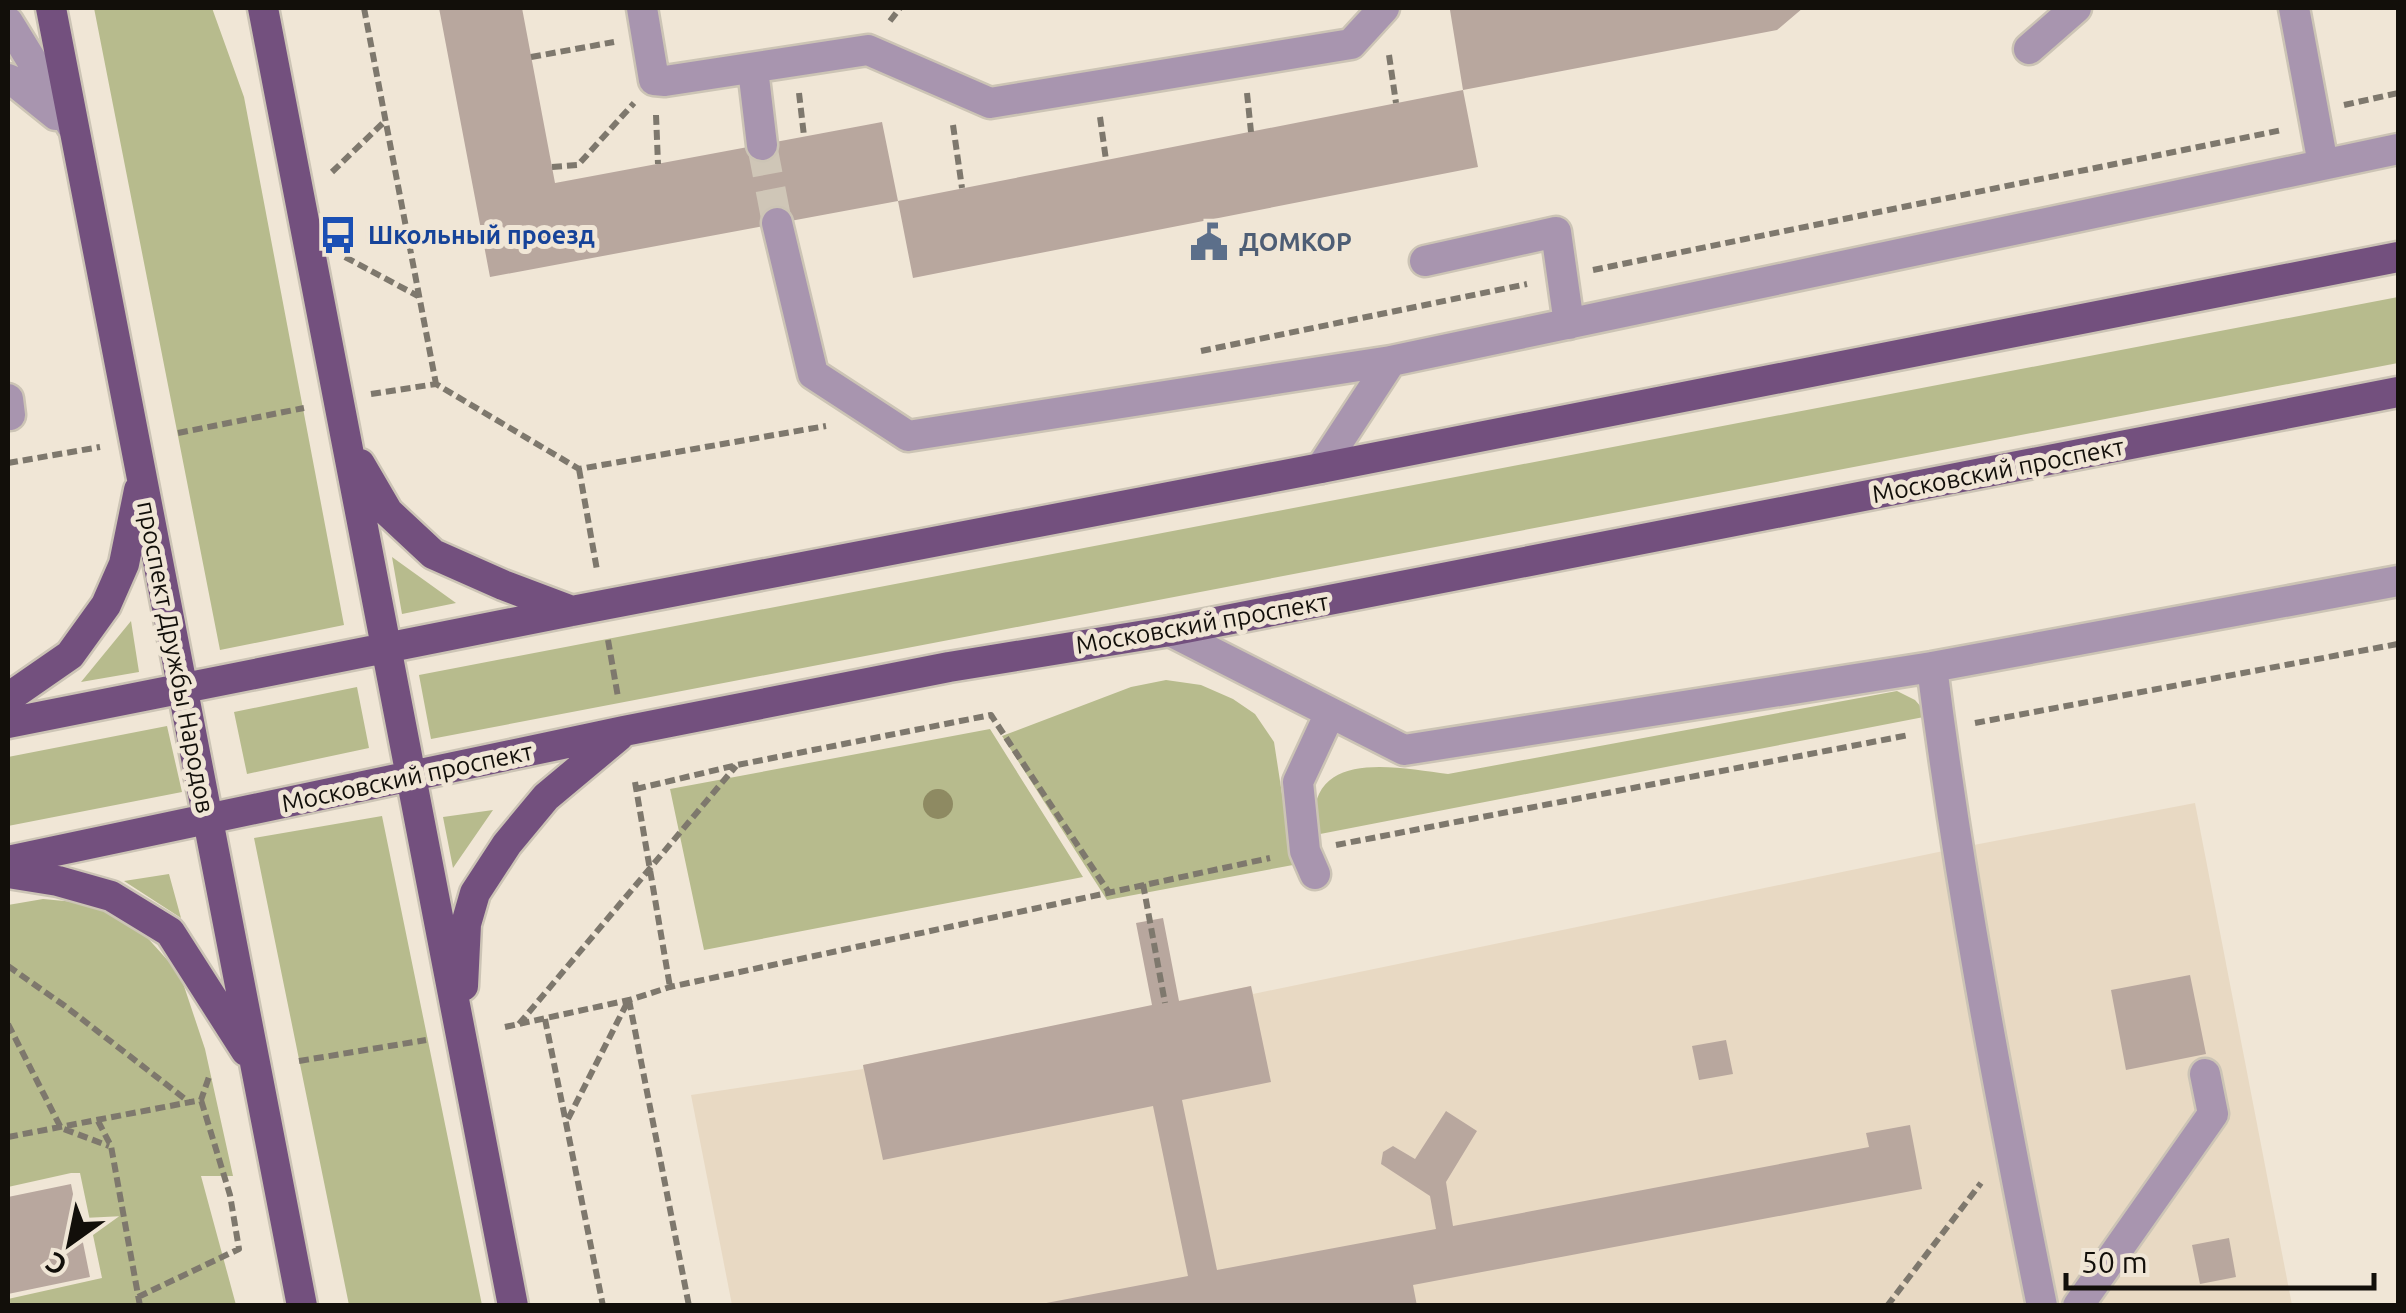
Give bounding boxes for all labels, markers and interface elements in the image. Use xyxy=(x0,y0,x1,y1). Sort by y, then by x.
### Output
bus stop icon: Школьный проезд xyxy=(317,214,359,256)
place label: Школьный проезд xyxy=(368,221,595,249)
public building icon: ДОМКОР xyxy=(1188,221,1230,263)
place label: ДОМКОР xyxy=(1239,228,1352,256)
street label: Московский проспект xyxy=(1870,432,2126,508)
street label: проспект Дружбы Народов xyxy=(132,499,220,815)
street label: Московский проспект xyxy=(1074,587,1330,659)
street label: Московский проспект xyxy=(279,737,535,817)
north arrow xyxy=(20,1193,120,1293)
scale bar xyxy=(2066,1228,2374,1290)
text: 50 m xyxy=(2081,1245,2148,1279)
text: С xyxy=(40,1246,72,1282)

